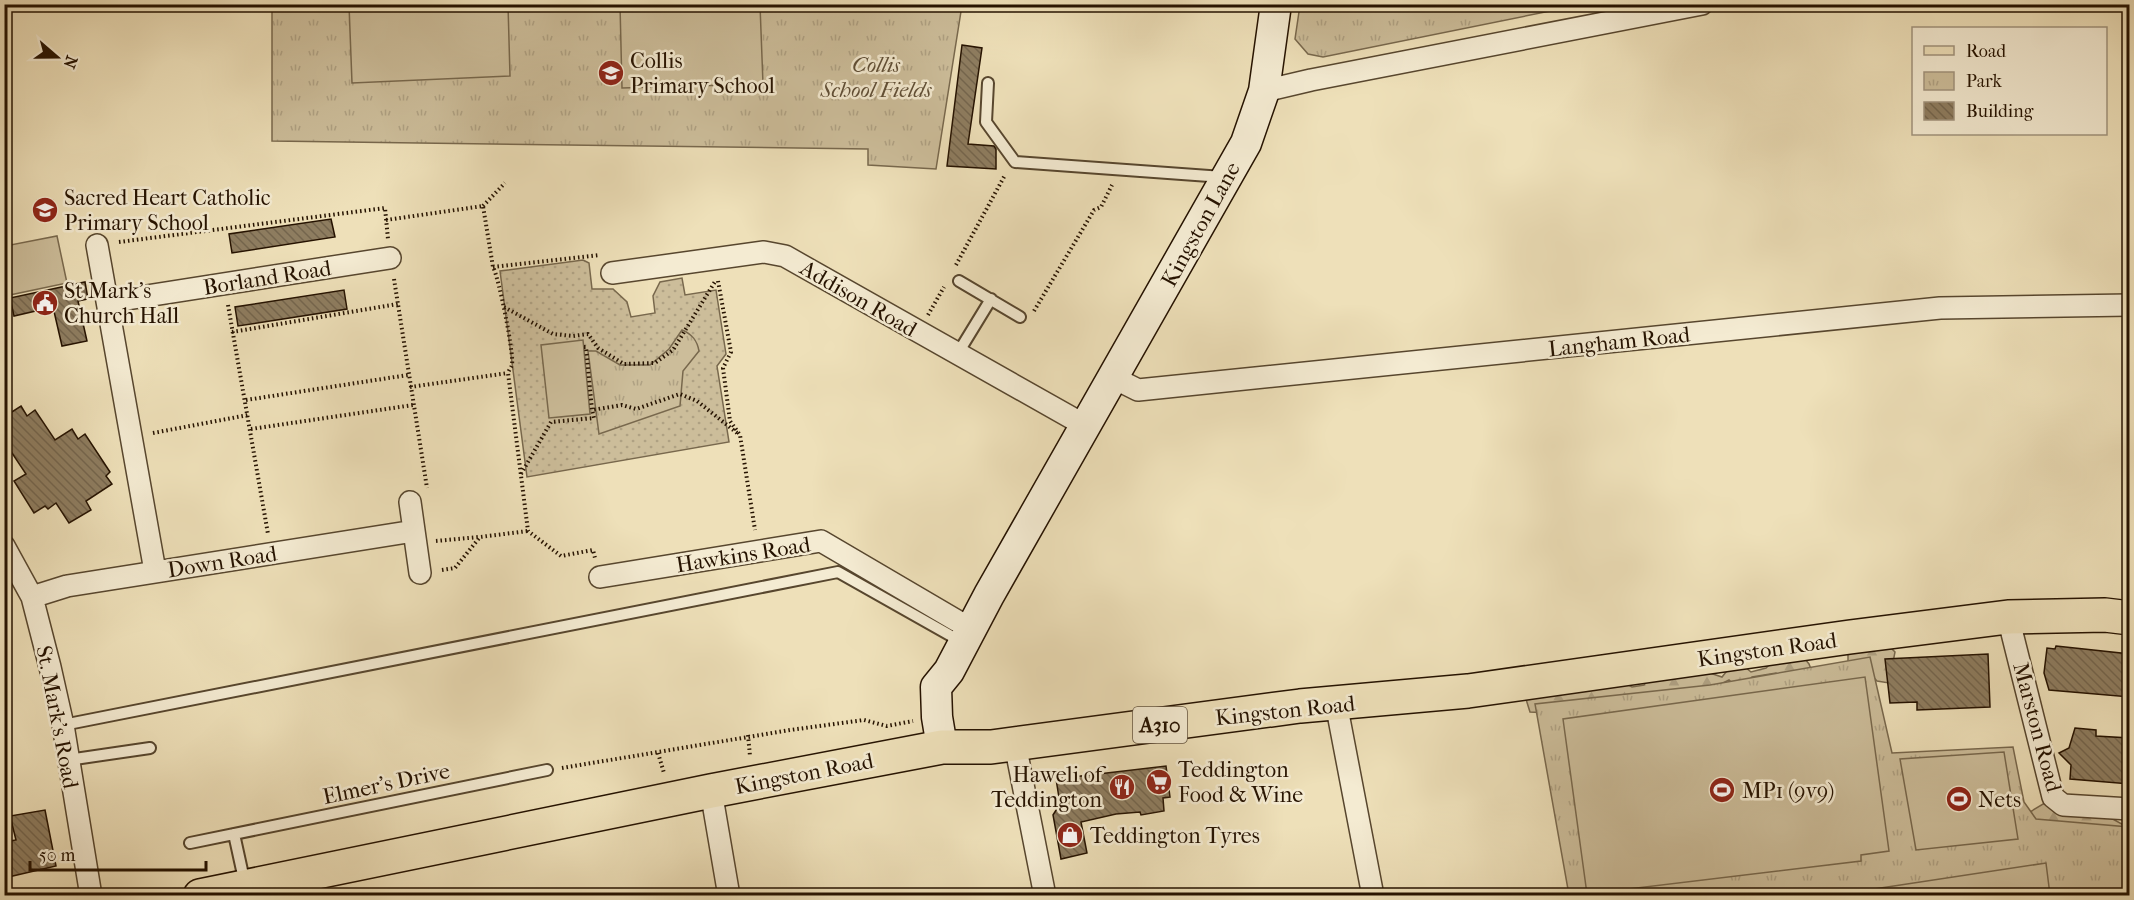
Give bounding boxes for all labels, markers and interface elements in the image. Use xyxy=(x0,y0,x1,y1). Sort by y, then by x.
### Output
north arrow xyxy=(27,27,87,87)
legend xyxy=(1912,27,2107,135)
text: Road xyxy=(1966,41,2006,62)
place label: Collis Primary School xyxy=(630,48,775,99)
park label: Collis School Fields xyxy=(820,52,933,103)
text: N xyxy=(59,53,82,72)
school or university icon: Collis Primary School xyxy=(596,58,626,88)
text: Park xyxy=(1966,71,2003,92)
text: Building xyxy=(1966,101,2034,122)
street label: Kingston Lane xyxy=(1156,157,1246,291)
place label: Sacred Heart Catholic Primary School xyxy=(64,185,271,236)
school or university icon: Sacred Heart Catholic Primary School xyxy=(30,195,60,225)
street label: Borland Road xyxy=(201,255,334,301)
street label: Addison Road xyxy=(795,255,922,343)
place label: St Mark's Church Hall xyxy=(64,278,179,329)
public building icon: St Mark's Church Hall xyxy=(30,288,60,318)
street label: Langham Road xyxy=(1547,322,1692,362)
street label: Hawkins Road xyxy=(674,531,813,578)
street label: Down Road xyxy=(166,540,280,583)
street label: Kingston Road xyxy=(1696,627,1840,673)
street label: St. Mark's Road xyxy=(30,643,84,792)
street label: Marston Road xyxy=(2007,660,2067,796)
street label: Kingston Road xyxy=(1214,691,1357,731)
road number: A310 xyxy=(1133,707,1187,743)
street label: Kingston Road xyxy=(733,748,877,800)
place label: Teddington Food & Wine xyxy=(1178,757,1303,808)
street label: Elmer's Drive xyxy=(320,758,452,810)
place label: Haweli of Teddington xyxy=(991,762,1107,813)
supermarket icon: Teddington Food & Wine xyxy=(1144,767,1174,797)
restaurant icon: Haweli of Teddington xyxy=(1107,772,1137,802)
sports icon: MP1 (9v9) xyxy=(1707,775,1737,805)
place label: MP1 (9v9) xyxy=(1742,778,1834,804)
sports icon: Nets xyxy=(1944,784,1974,814)
place label: Nets xyxy=(1978,787,2021,813)
shop icon: Teddington Tyres xyxy=(1055,820,1085,850)
place label: Teddington Tyres xyxy=(1090,823,1260,849)
scale bar xyxy=(30,834,206,872)
text: 50 m xyxy=(39,845,76,866)

